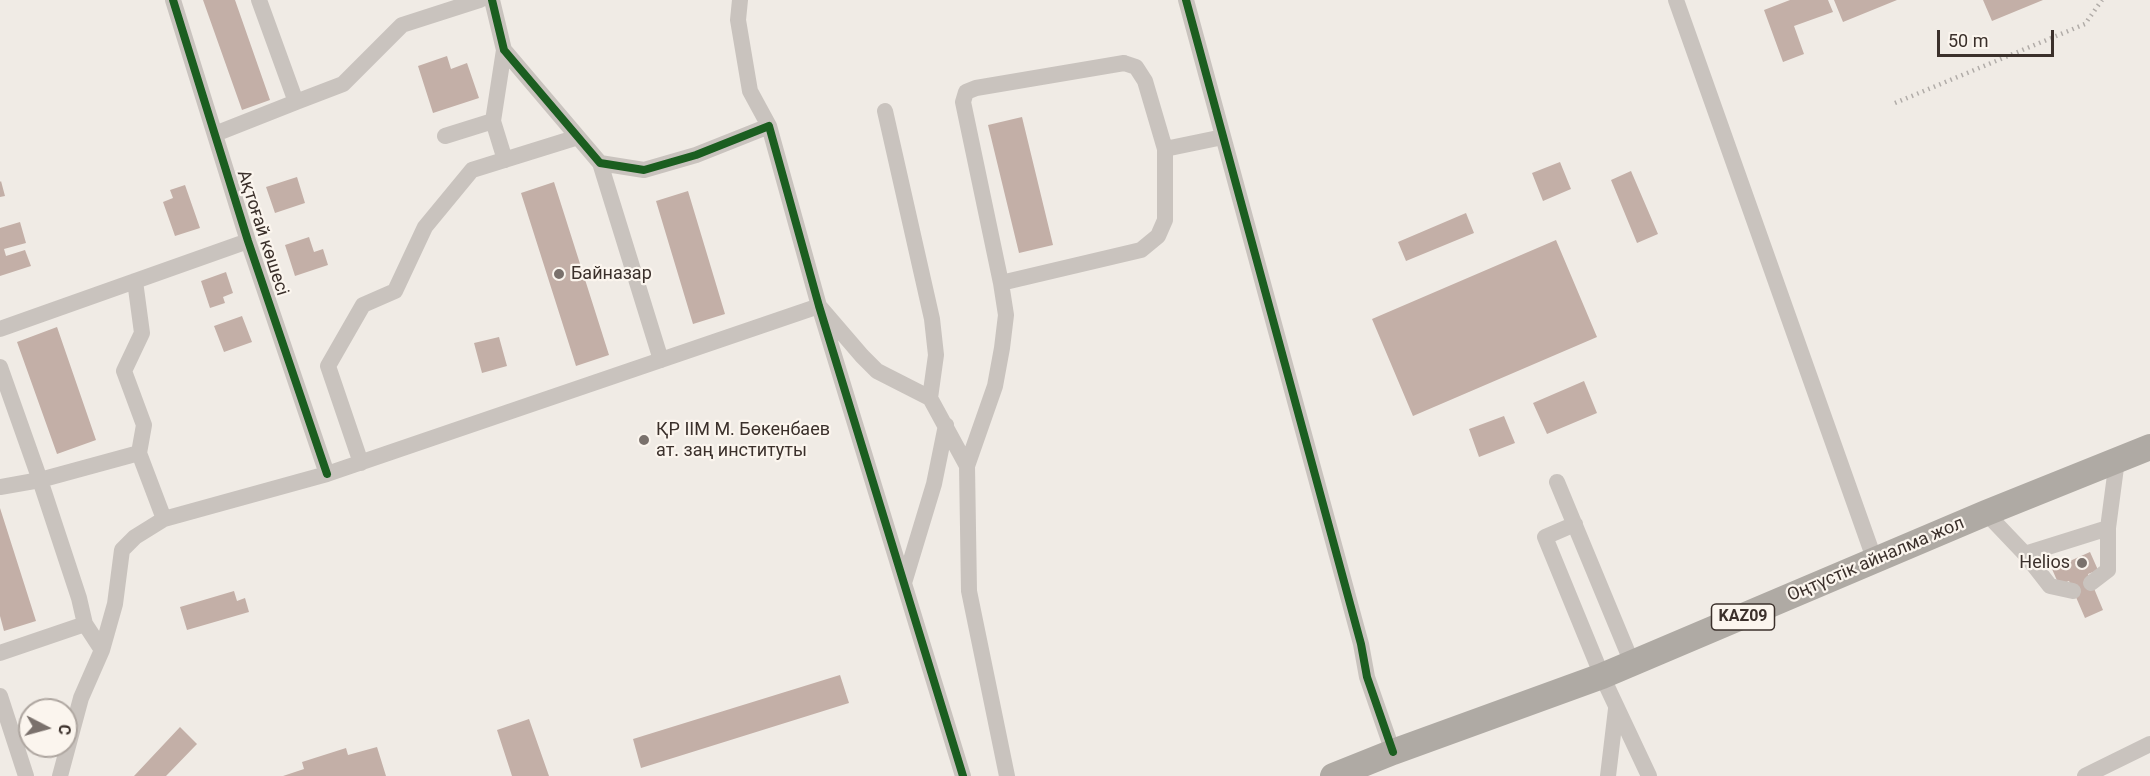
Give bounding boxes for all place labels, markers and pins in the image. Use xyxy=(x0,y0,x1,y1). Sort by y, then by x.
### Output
place label: Байназар xyxy=(571,263,652,285)
marker: Байназар xyxy=(552,267,566,281)
place label: ҚР ІІМ М. Бөкенбаев ат. заң институты xyxy=(656,419,830,462)
marker: ҚР ІІМ М. Бөкенбаев ат. заң институты xyxy=(637,433,651,447)
place label: Helios xyxy=(2019,552,2070,574)
marker: Helios xyxy=(2075,556,2089,570)

